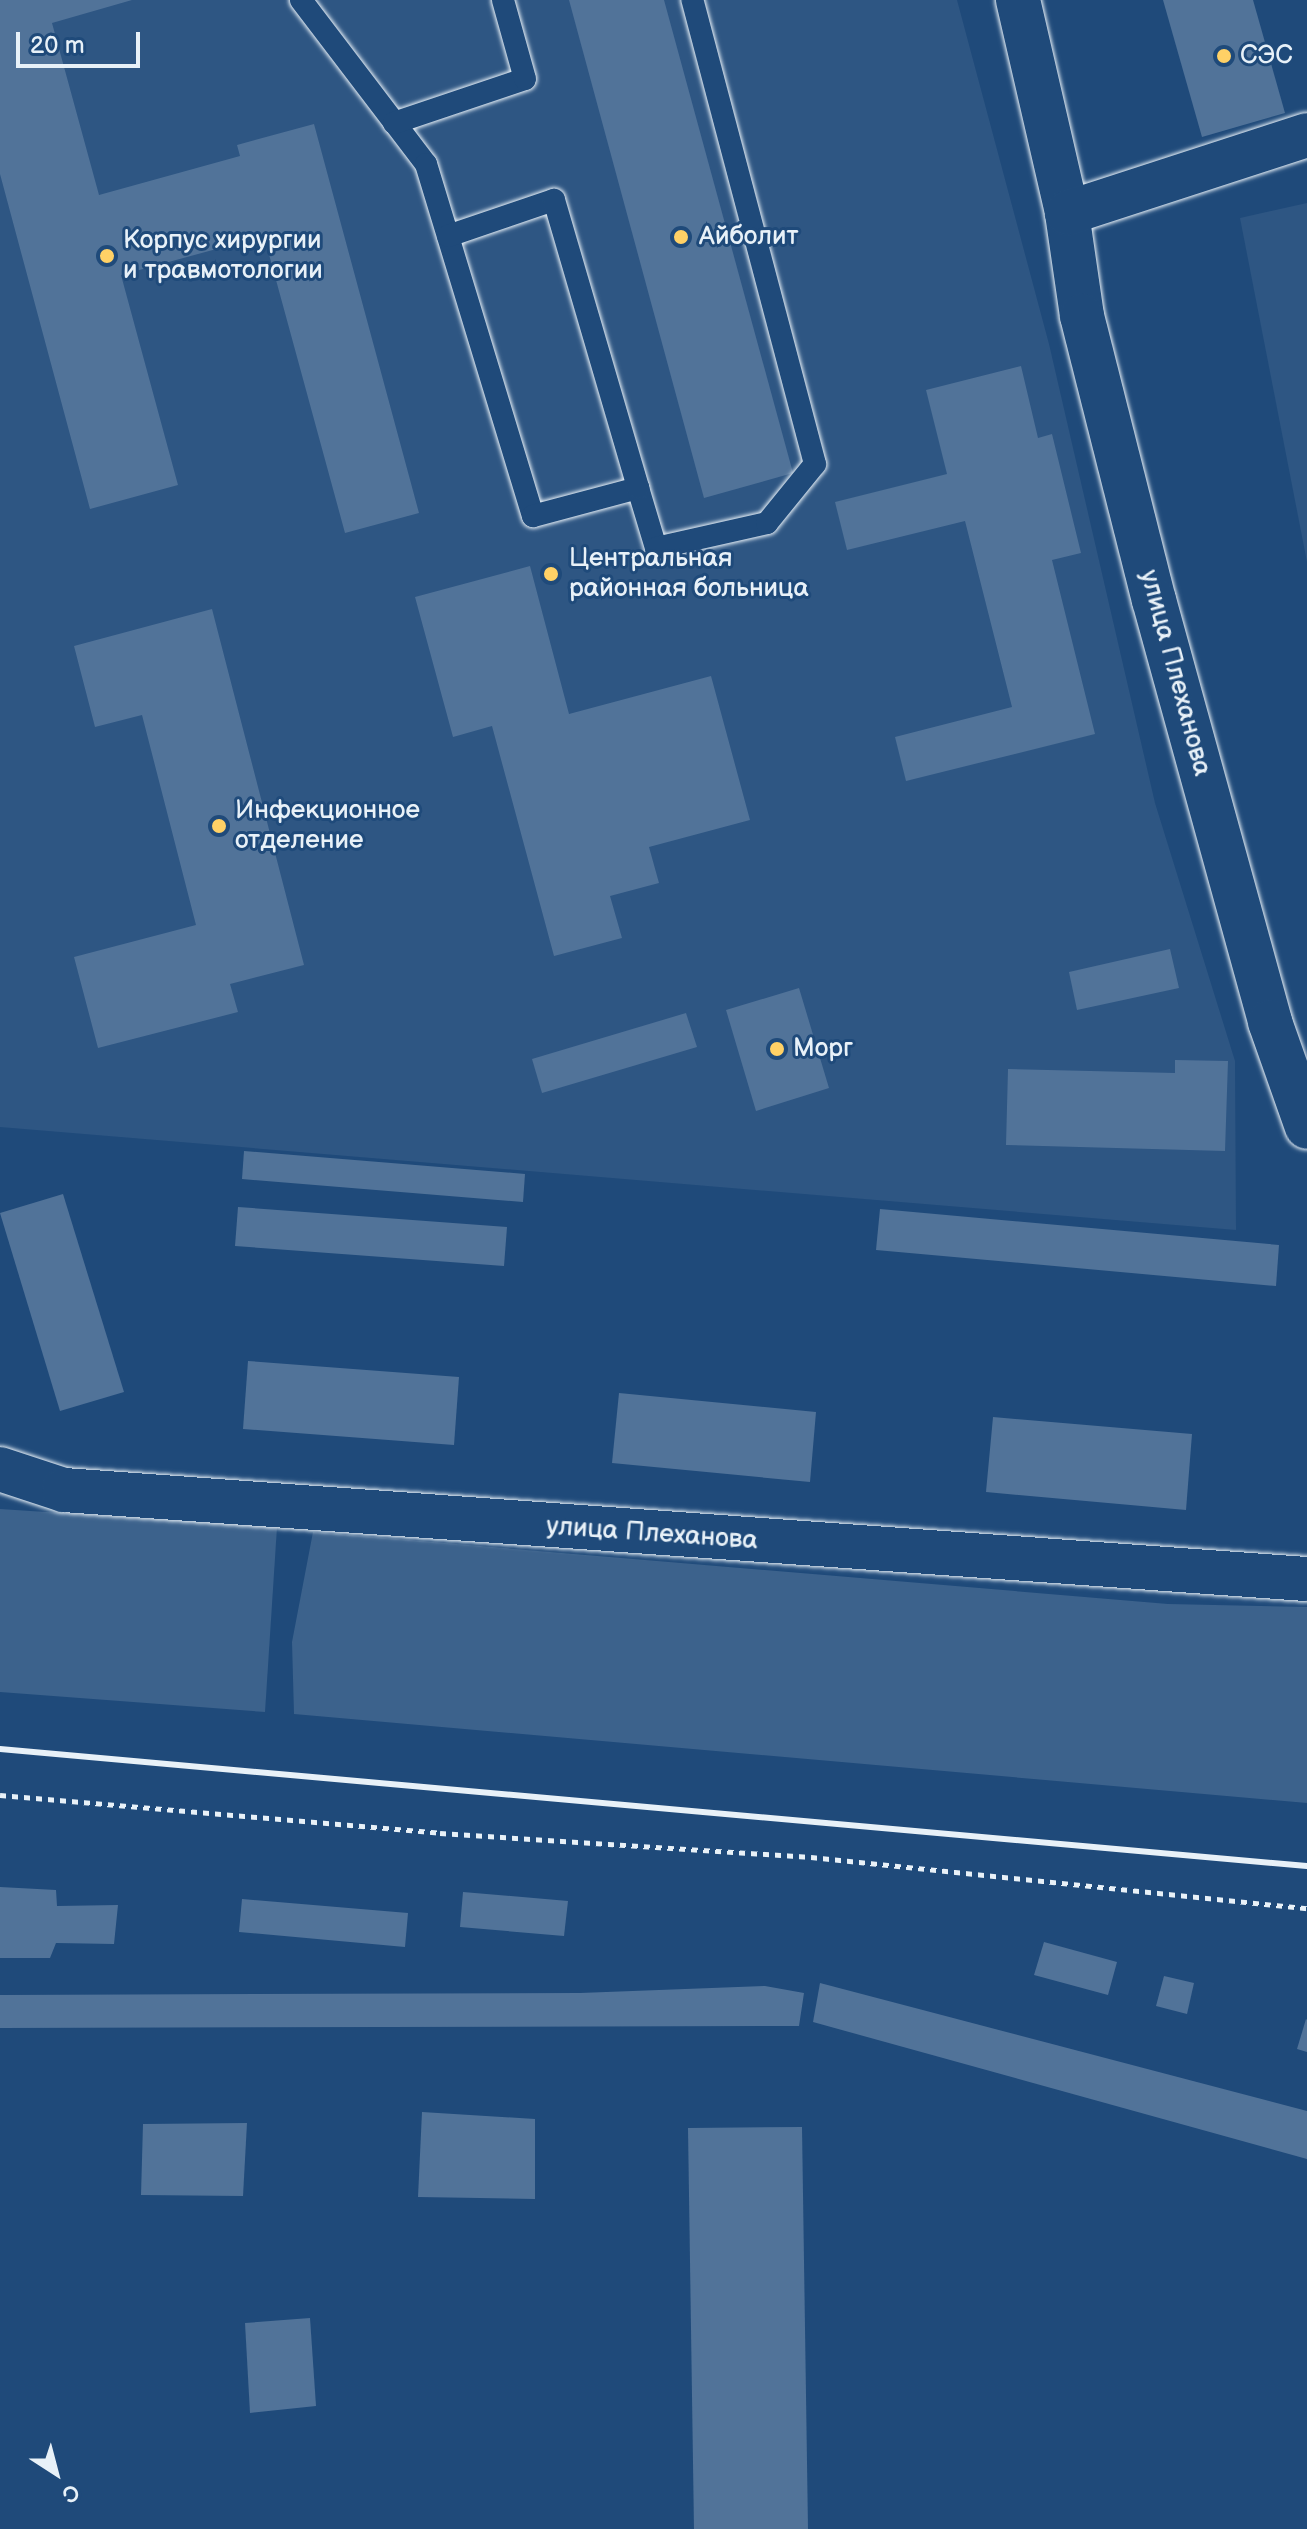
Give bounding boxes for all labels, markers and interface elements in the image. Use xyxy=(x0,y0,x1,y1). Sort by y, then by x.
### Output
scale bar xyxy=(20,16,144,66)
text: 20 m xyxy=(30,31,85,60)
place label: СЭС xyxy=(1240,40,1293,72)
marker: СЭС xyxy=(1215,47,1233,65)
place label: Айболит xyxy=(699,221,799,253)
place label: Корпус хирургии и травмотологии xyxy=(123,225,323,286)
marker: Айболит xyxy=(670,226,692,248)
marker: Корпус хирургии и травмотологии xyxy=(98,247,116,265)
place label: Центральная районная больница xyxy=(569,543,809,604)
marker: Центральная районная больница xyxy=(540,563,562,585)
street label: улица Плеханова xyxy=(1133,567,1217,779)
place label: Инфекционное отделение xyxy=(235,795,420,856)
marker: Инфекционное отделение xyxy=(210,817,228,835)
place label: Морг xyxy=(793,1033,853,1065)
marker: Морг xyxy=(768,1040,786,1058)
street label: улица Плеханова xyxy=(545,1511,759,1557)
north arrow xyxy=(16,2433,96,2513)
text: С xyxy=(56,2477,85,2508)

